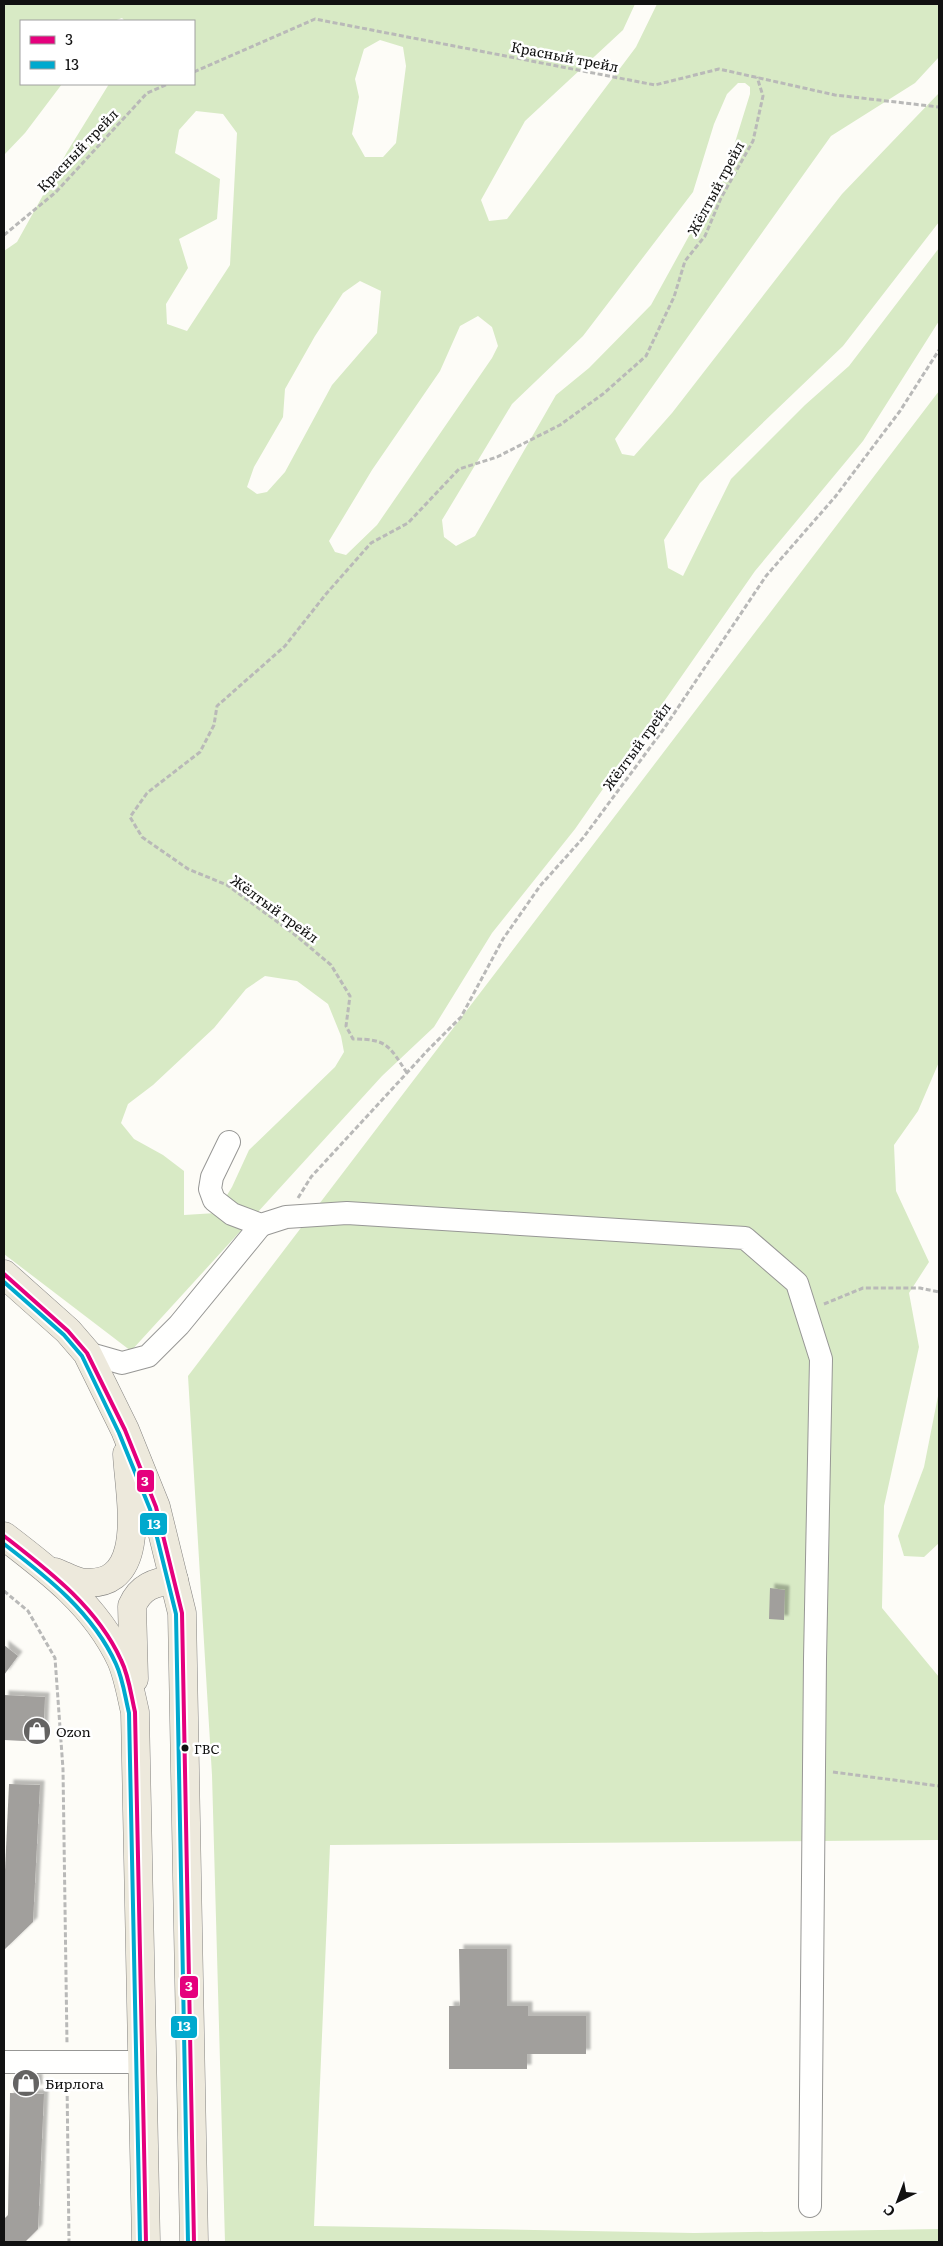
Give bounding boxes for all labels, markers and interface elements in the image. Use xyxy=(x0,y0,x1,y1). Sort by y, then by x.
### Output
legend xyxy=(20,20,195,85)
text: 3 xyxy=(65,27,73,50)
street label: Красный трейл xyxy=(510,36,621,76)
text: 13 xyxy=(65,52,79,75)
street label: Красный трейл xyxy=(32,104,122,196)
street label: Жёлтый трейл xyxy=(682,137,748,239)
street label: Жёлтый трейл xyxy=(597,698,675,794)
street label: Жёлтый трейл xyxy=(227,869,323,947)
line badge: 3 xyxy=(136,1469,155,1493)
text: 3 xyxy=(141,1470,149,1490)
line badge: 13 xyxy=(139,1512,168,1536)
text: 13 xyxy=(147,1513,161,1533)
shop icon: Ozon xyxy=(22,1716,52,1746)
place label: Ozon xyxy=(56,1721,91,1741)
place label: ГВС xyxy=(194,1739,220,1758)
marker: ГВС xyxy=(180,1743,190,1753)
line badge: 3 xyxy=(179,1975,199,1999)
text: 3 xyxy=(185,1975,193,1995)
line badge: 13 xyxy=(170,2015,198,2039)
text: 13 xyxy=(177,2015,191,2035)
shop icon: Бирлога xyxy=(11,2068,41,2098)
place label: Бирлога xyxy=(45,2073,104,2093)
north arrow xyxy=(873,2176,923,2226)
text: С xyxy=(878,2201,899,2222)

